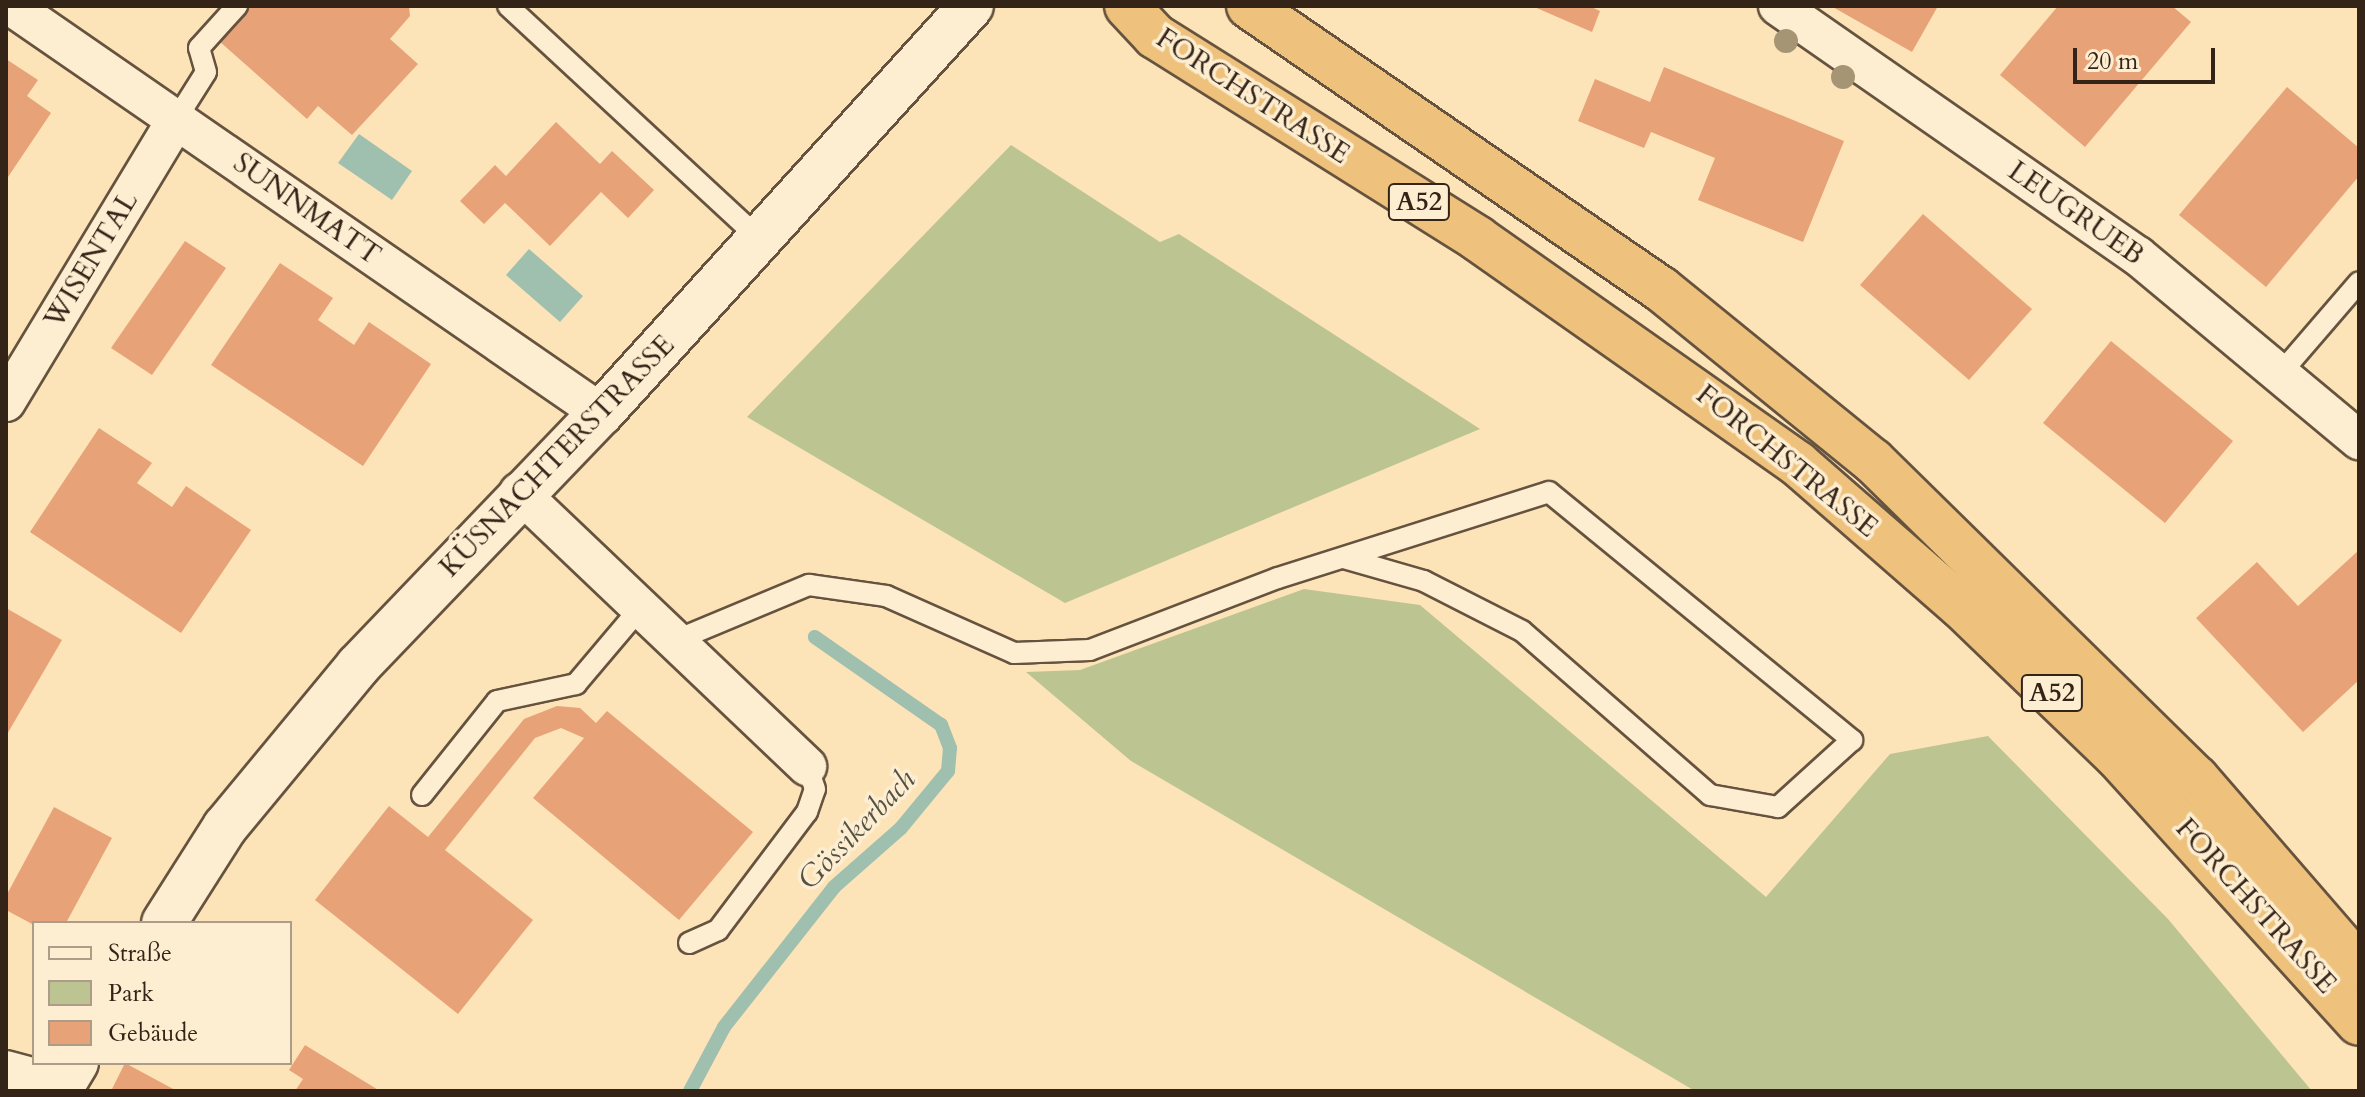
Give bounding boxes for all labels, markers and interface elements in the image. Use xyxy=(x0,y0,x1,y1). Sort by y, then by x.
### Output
street label: FORCHSTRASSE xyxy=(1150,21,1356,171)
scale bar xyxy=(2077,32,2219,82)
text: 20 m xyxy=(2087,45,2138,78)
street label: SUNNMATT xyxy=(227,146,387,272)
street label: LEUGRUEB xyxy=(2002,154,2150,272)
road number: A52 xyxy=(1387,180,1451,224)
street label: WISENTAL xyxy=(37,186,145,334)
street label: KÜSNACHTERSTRASSE xyxy=(433,328,681,584)
street label: FORCHSTRASSE xyxy=(1690,378,1884,544)
road number: A52 xyxy=(2020,671,2084,715)
water label: Gössikerbach xyxy=(791,762,923,898)
street label: FORCHSTRASSE xyxy=(2169,812,2343,1000)
legend xyxy=(32,921,292,1065)
text: Straße xyxy=(108,937,172,970)
text: Park xyxy=(108,977,154,1010)
text: Gebäude xyxy=(108,1017,198,1050)

